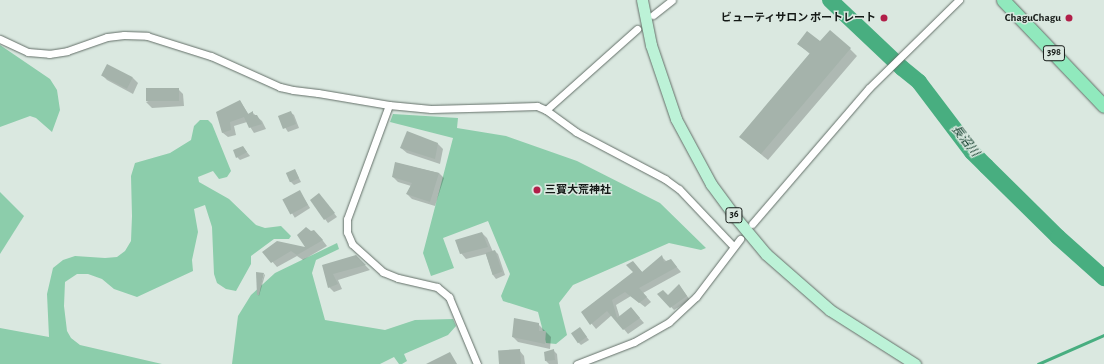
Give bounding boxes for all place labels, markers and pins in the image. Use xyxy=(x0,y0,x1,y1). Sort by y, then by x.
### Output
place label: ビューティサロン ポートレート xyxy=(720,11,876,25)
place label: ChaguChagu xyxy=(1005,11,1061,25)
marker: ビューティサロン ポートレート xyxy=(879,13,889,23)
marker: ChaguChagu xyxy=(1064,13,1074,23)
place label: 三寳大荒神社 xyxy=(545,183,611,197)
marker: 三寳大荒神社 xyxy=(532,185,542,195)

